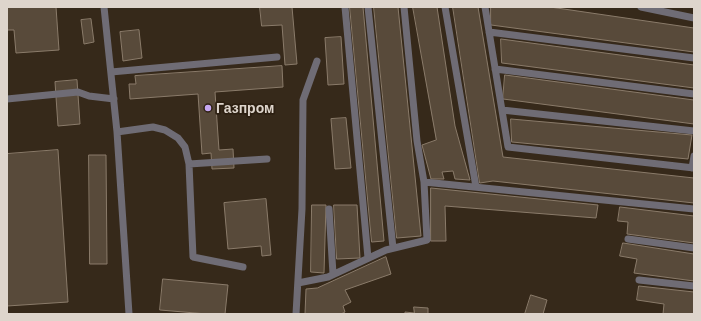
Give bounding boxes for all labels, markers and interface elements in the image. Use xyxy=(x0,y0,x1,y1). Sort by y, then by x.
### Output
place label: Газпром xyxy=(216,100,274,116)
marker: Газпром xyxy=(203,103,213,113)

